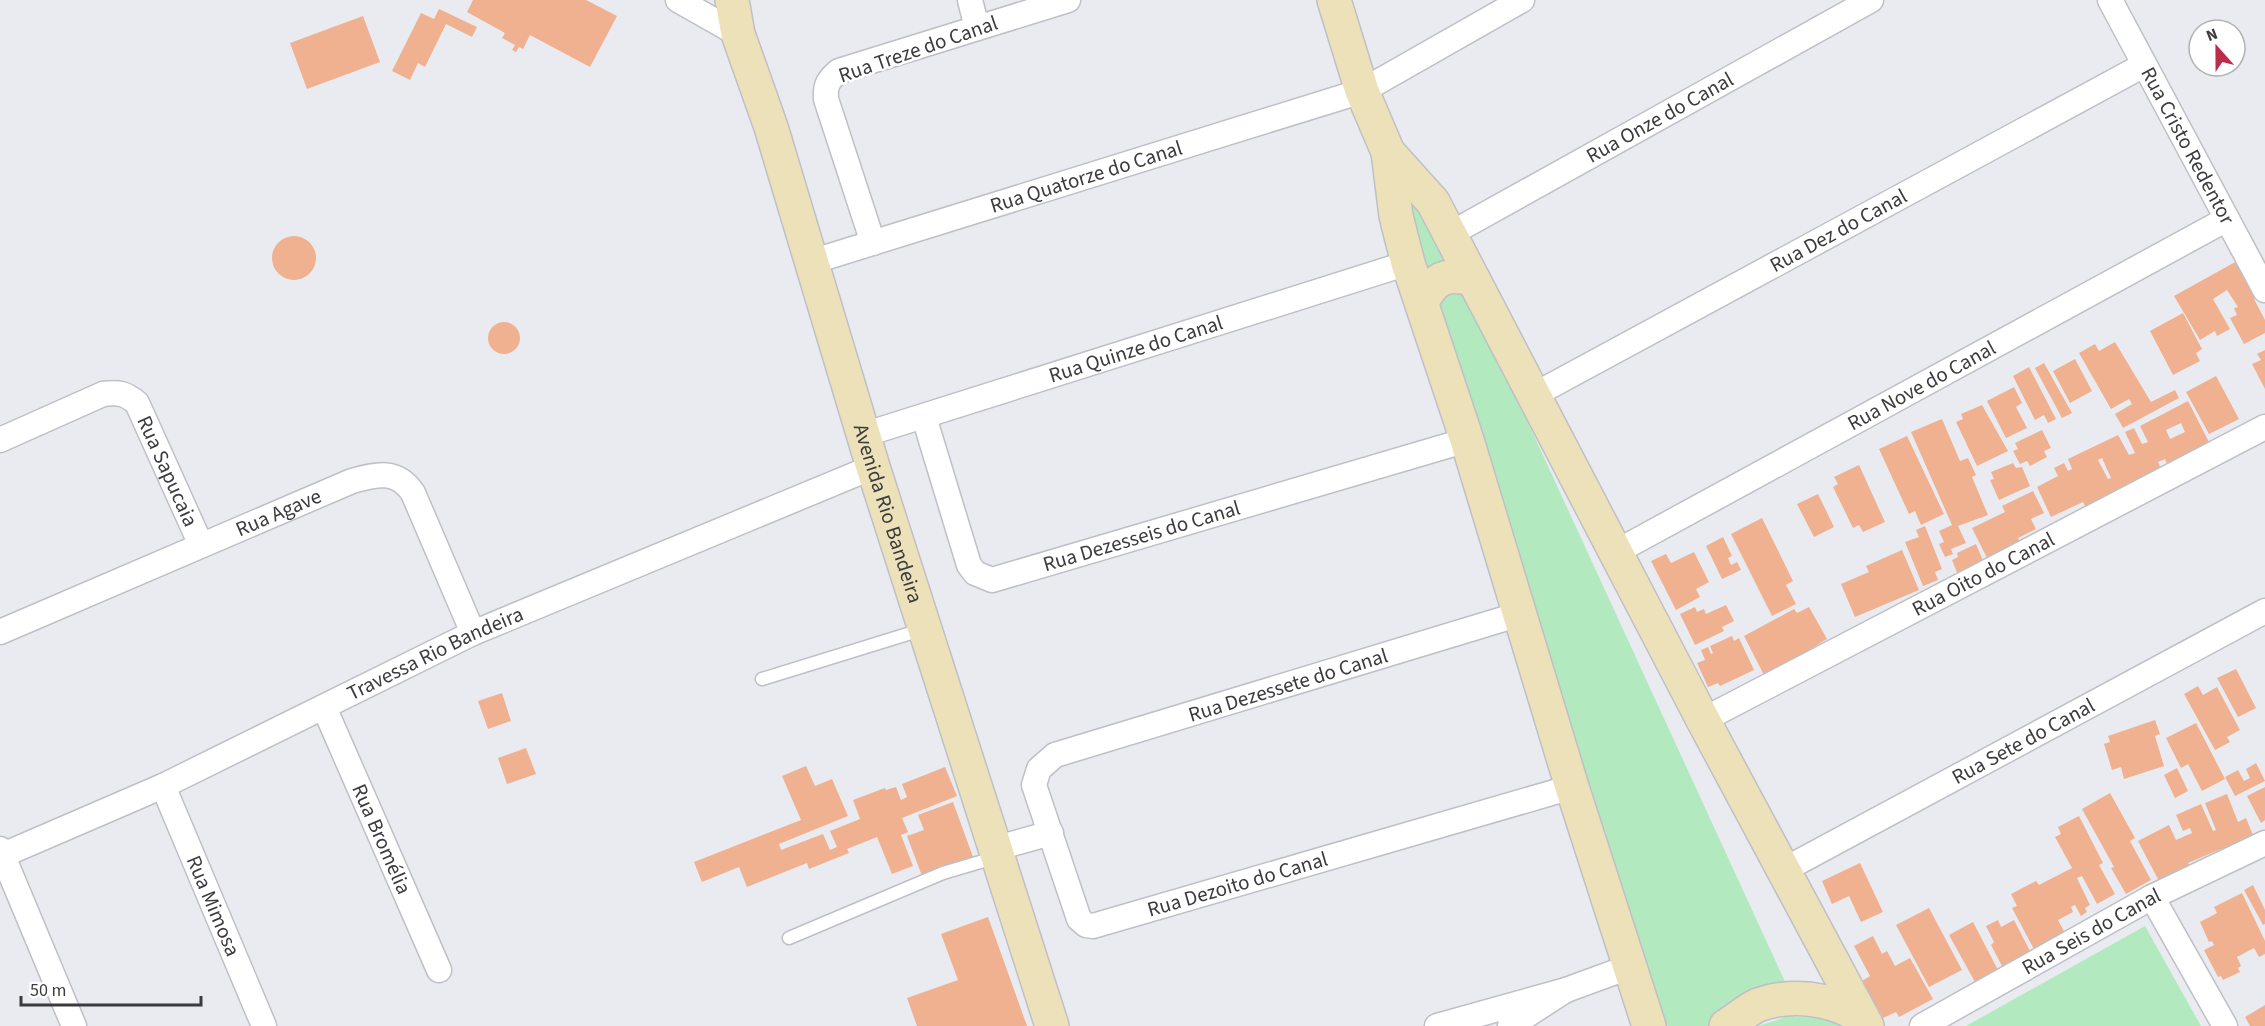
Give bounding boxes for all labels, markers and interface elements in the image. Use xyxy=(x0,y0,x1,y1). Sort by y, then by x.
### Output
street label: Rua Treze do Canal xyxy=(834,8,1002,90)
north arrow xyxy=(2187,18,2247,78)
text: N xyxy=(2203,23,2221,47)
street label: Rua Cristo Redentor xyxy=(2133,61,2243,230)
street label: Rua Onze do Canal xyxy=(1581,64,1739,170)
street label: Rua Quatorze do Canal xyxy=(986,133,1186,221)
street label: Rua Dez do Canal xyxy=(1764,181,1912,280)
street label: Rua Quinze do Canal xyxy=(1045,307,1227,390)
street label: Rua Nove do Canal xyxy=(1842,333,2001,438)
street label: Rua Sapucaia xyxy=(130,411,206,531)
street label: Avenida Rio Bandeira xyxy=(846,420,931,607)
street label: Rua Agave xyxy=(231,481,326,544)
street label: Rua Dezesseis do Canal xyxy=(1039,493,1244,579)
street label: Rua Oito do Canal xyxy=(1907,524,2060,624)
street label: Travessa Rio Bandeira xyxy=(342,599,528,708)
street label: Rua Dezessete do Canal xyxy=(1185,640,1391,730)
street label: Rua Sete do Canal xyxy=(1946,690,2100,792)
street label: Rua Bromélia xyxy=(344,779,419,899)
street label: Rua Dezoito do Canal xyxy=(1144,844,1331,924)
street label: Rua Mimosa xyxy=(179,851,248,961)
street label: Rua Seis do Canal xyxy=(2016,880,2166,982)
scale bar xyxy=(21,969,201,1007)
text: 50 m xyxy=(30,978,66,1003)

